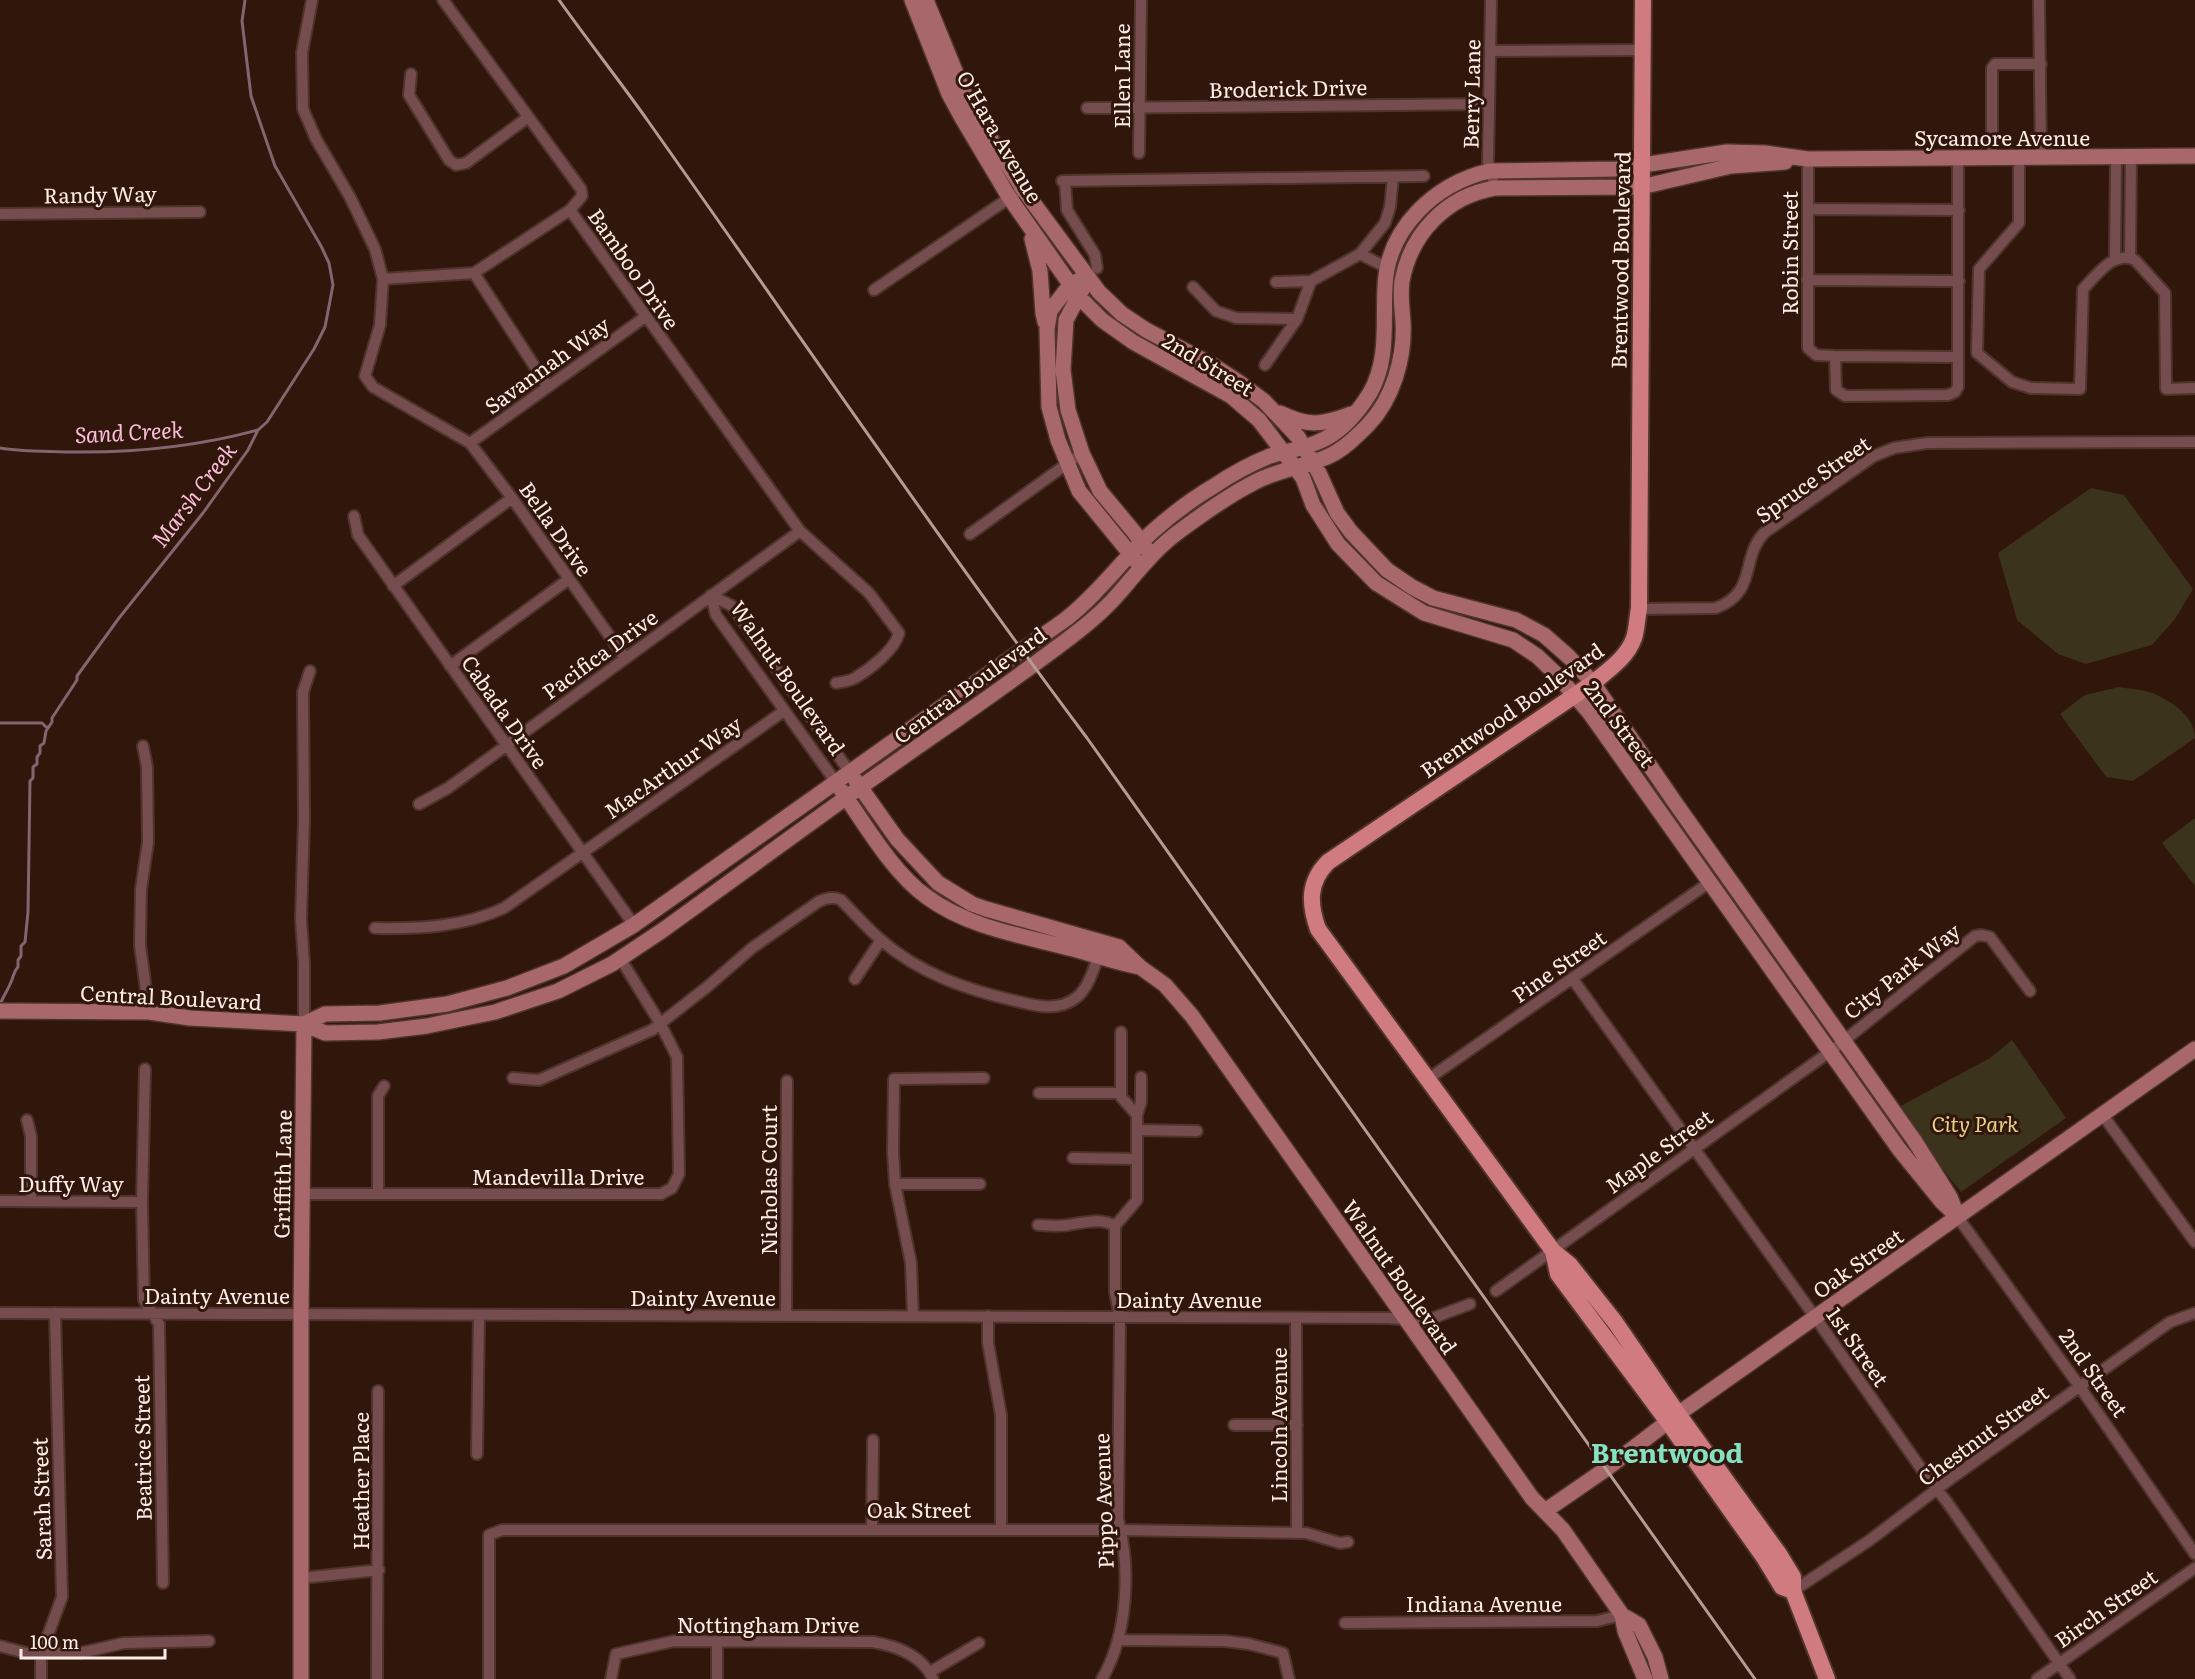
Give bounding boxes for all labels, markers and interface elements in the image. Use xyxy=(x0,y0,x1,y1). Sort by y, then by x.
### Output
street label: Ellen Lane xyxy=(1105,23,1136,129)
street label: Berry Lane xyxy=(1454,39,1486,149)
street label: O'Hara Avenue xyxy=(950,64,1052,208)
street label: Broderick Drive xyxy=(1208,70,1368,104)
street label: Sycamore Avenue xyxy=(1914,121,2090,152)
street label: Brentwood Boulevard xyxy=(1602,151,1636,369)
street label: Randy Way xyxy=(43,176,158,209)
street label: Robin Street xyxy=(1773,190,1804,315)
street label: Bamboo Drive xyxy=(582,201,688,335)
street label: Savannah Way xyxy=(477,307,616,420)
street label: 2nd Street xyxy=(1157,324,1261,403)
water label: Sand Creek xyxy=(74,412,184,450)
street label: Spruce Street xyxy=(1748,427,1876,529)
water label: Marsh Creek xyxy=(143,435,243,553)
street label: Bella Drive xyxy=(513,474,601,582)
street label: Walnut Boulevard xyxy=(724,593,854,761)
street label: Pacifica Drive xyxy=(535,600,663,705)
street label: Central Boulevard xyxy=(886,618,1052,750)
street label: Brentwood Boulevard xyxy=(1413,634,1609,784)
street label: Cabada Drive xyxy=(455,648,557,774)
street label: 2nd Street xyxy=(1578,673,1664,773)
street label: MacArthur Way xyxy=(597,706,748,825)
street label: City Park Way xyxy=(1836,914,1967,1026)
street label: Pine Street xyxy=(1505,921,1612,1009)
street label: Central Boulevard xyxy=(79,976,263,1016)
street label: Maple Street xyxy=(1598,1100,1719,1200)
street label: Nicholas Court xyxy=(752,1104,783,1255)
park label: City Park xyxy=(1931,1107,2019,1138)
street label: Griffith Lane xyxy=(264,1109,298,1239)
street label: Mandevilla Drive xyxy=(472,1160,645,1191)
street label: Duffy Way xyxy=(18,1167,125,1198)
street label: Walnut Boulevard xyxy=(1336,1192,1466,1360)
street label: Oak Street xyxy=(1805,1219,1909,1305)
street label: Dainty Avenue xyxy=(144,1279,290,1310)
street label: Dainty Avenue xyxy=(630,1281,776,1312)
street label: Dainty Avenue xyxy=(1116,1283,1262,1314)
street label: 1st Street xyxy=(1820,1300,1898,1392)
street label: 2nd Street xyxy=(2053,1322,2137,1423)
street label: Lincoln Avenue xyxy=(1262,1347,1293,1503)
street label: Beatrice Street xyxy=(124,1374,158,1521)
street label: Chestnut Street xyxy=(1910,1376,2054,1492)
street label: Heather Place xyxy=(344,1412,375,1550)
district label: Brentwood xyxy=(1591,1431,1744,1471)
street label: Pippo Avenue xyxy=(1084,1433,1120,1569)
street label: Sarah Street xyxy=(22,1437,58,1561)
street label: Oak Street xyxy=(867,1493,972,1524)
street label: Birch Street xyxy=(2047,1560,2163,1654)
street label: Indiana Avenue xyxy=(1406,1587,1562,1618)
street label: Nottingham Drive xyxy=(677,1608,859,1639)
scale bar xyxy=(21,1622,165,1660)
text: 100 m xyxy=(30,1628,79,1655)

